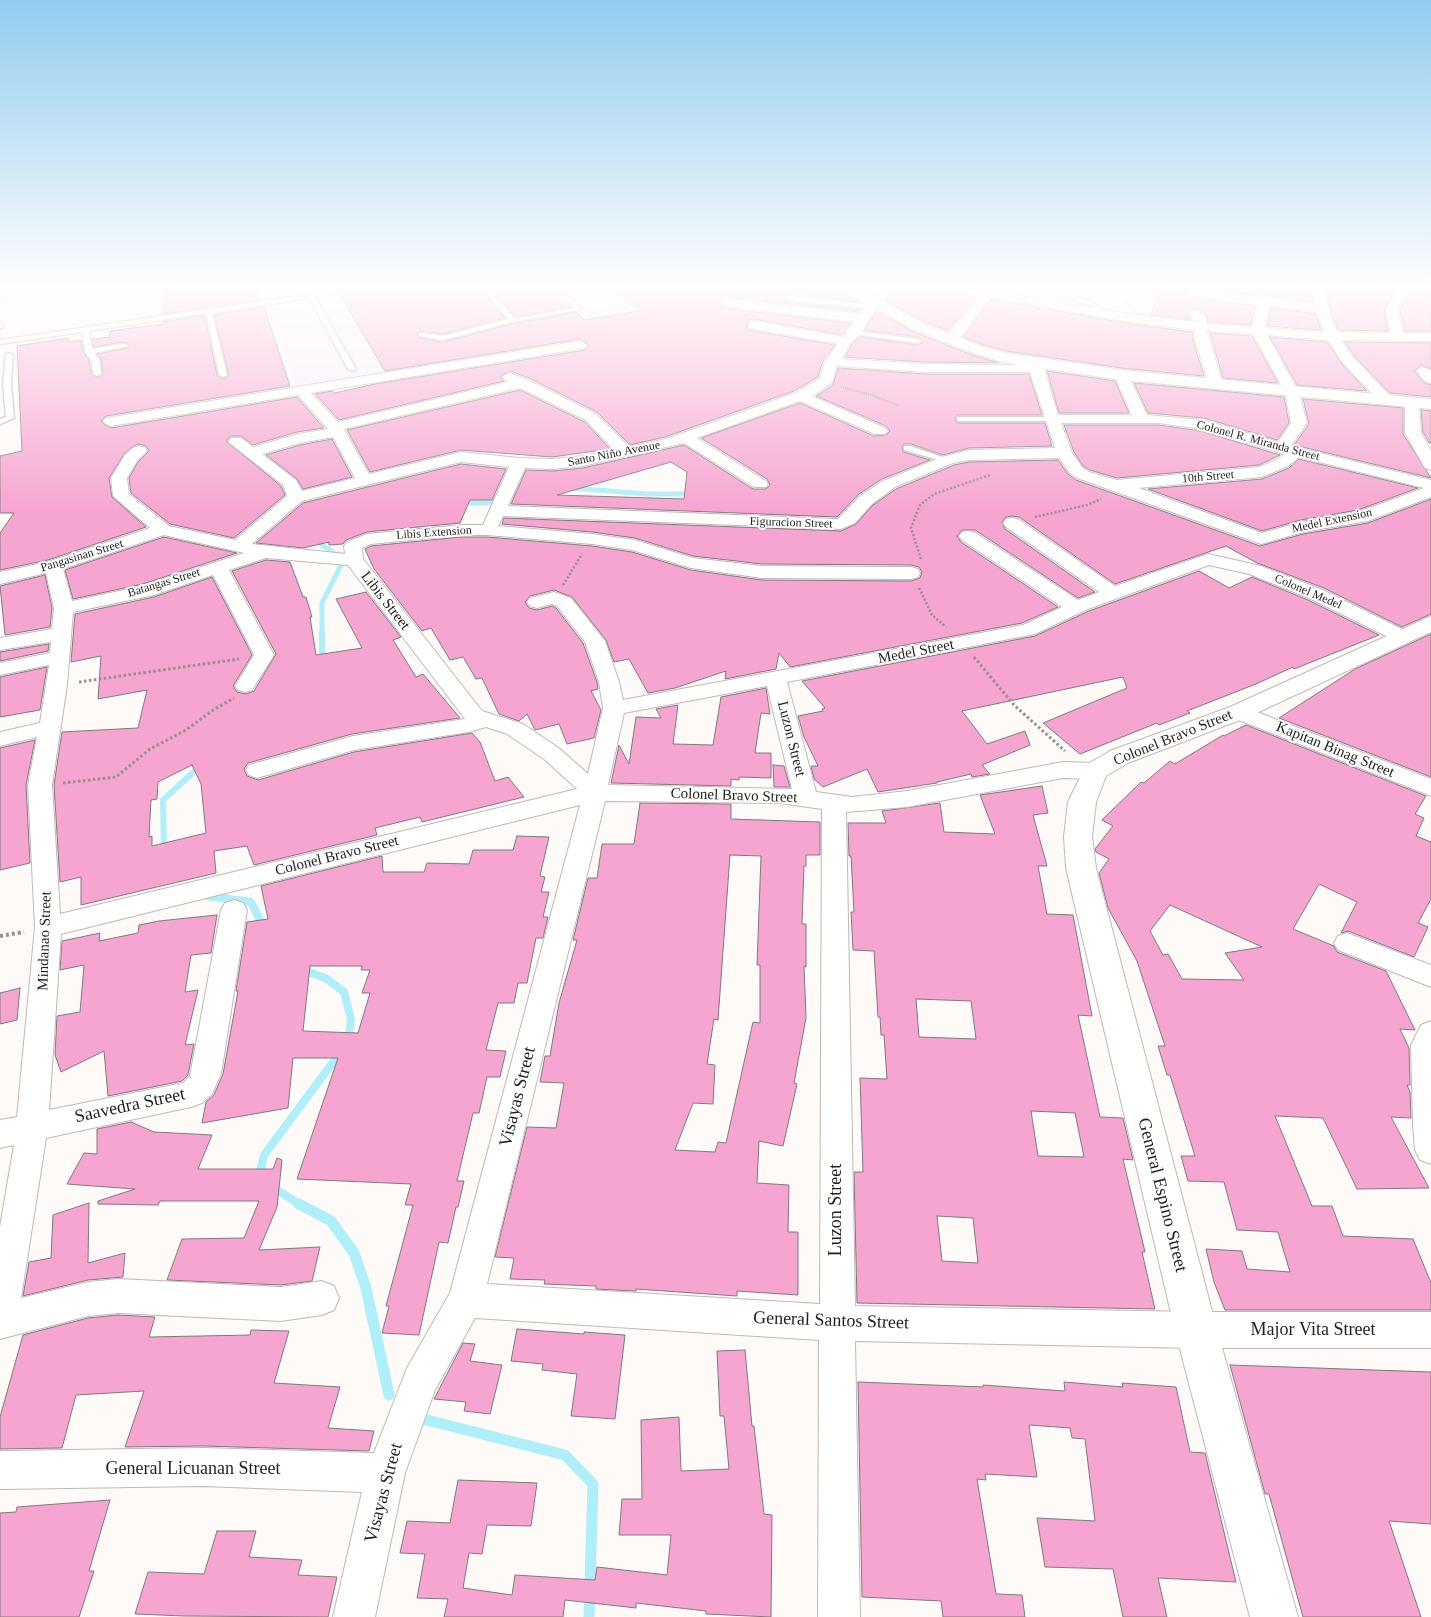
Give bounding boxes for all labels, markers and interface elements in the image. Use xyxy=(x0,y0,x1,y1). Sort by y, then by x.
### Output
street label: Colonel R. Miranda Street xyxy=(1195,418,1321,464)
street label: Santo Niño Avenue xyxy=(567,438,661,470)
street label: 10th Street xyxy=(1181,468,1235,486)
street label: Medel Extension xyxy=(1291,505,1373,537)
street label: Figuracion Street xyxy=(749,514,833,532)
street label: Libis Extension xyxy=(396,523,472,543)
street label: Pangasinan Street xyxy=(39,537,125,575)
street label: Batangas Street xyxy=(126,565,202,601)
street label: Libis Street xyxy=(356,568,414,634)
street label: Colonel Medel xyxy=(1272,571,1344,613)
street label: Medel Street xyxy=(876,636,956,668)
street label: Luzon Street xyxy=(773,699,809,779)
street label: Colonel Bravo Street xyxy=(1111,706,1235,770)
street label: Kapitan Binag Street xyxy=(1273,718,1397,782)
street label: Colonel Bravo Street xyxy=(670,785,798,807)
street label: Colonel Bravo Street xyxy=(273,832,401,880)
street label: Mindanao Street xyxy=(34,891,56,991)
street label: Visayas Street xyxy=(495,1045,541,1149)
street label: Saavedra Street xyxy=(73,1084,187,1128)
street label: General Espino Street xyxy=(1132,1116,1192,1274)
street label: Luzon Street xyxy=(825,1164,847,1256)
street label: General Santos Street xyxy=(753,1307,909,1335)
street label: Major Vita Street xyxy=(1251,1319,1375,1341)
street label: Visayas Street xyxy=(360,1441,408,1545)
street label: General Licuanan Street xyxy=(106,1458,280,1480)

